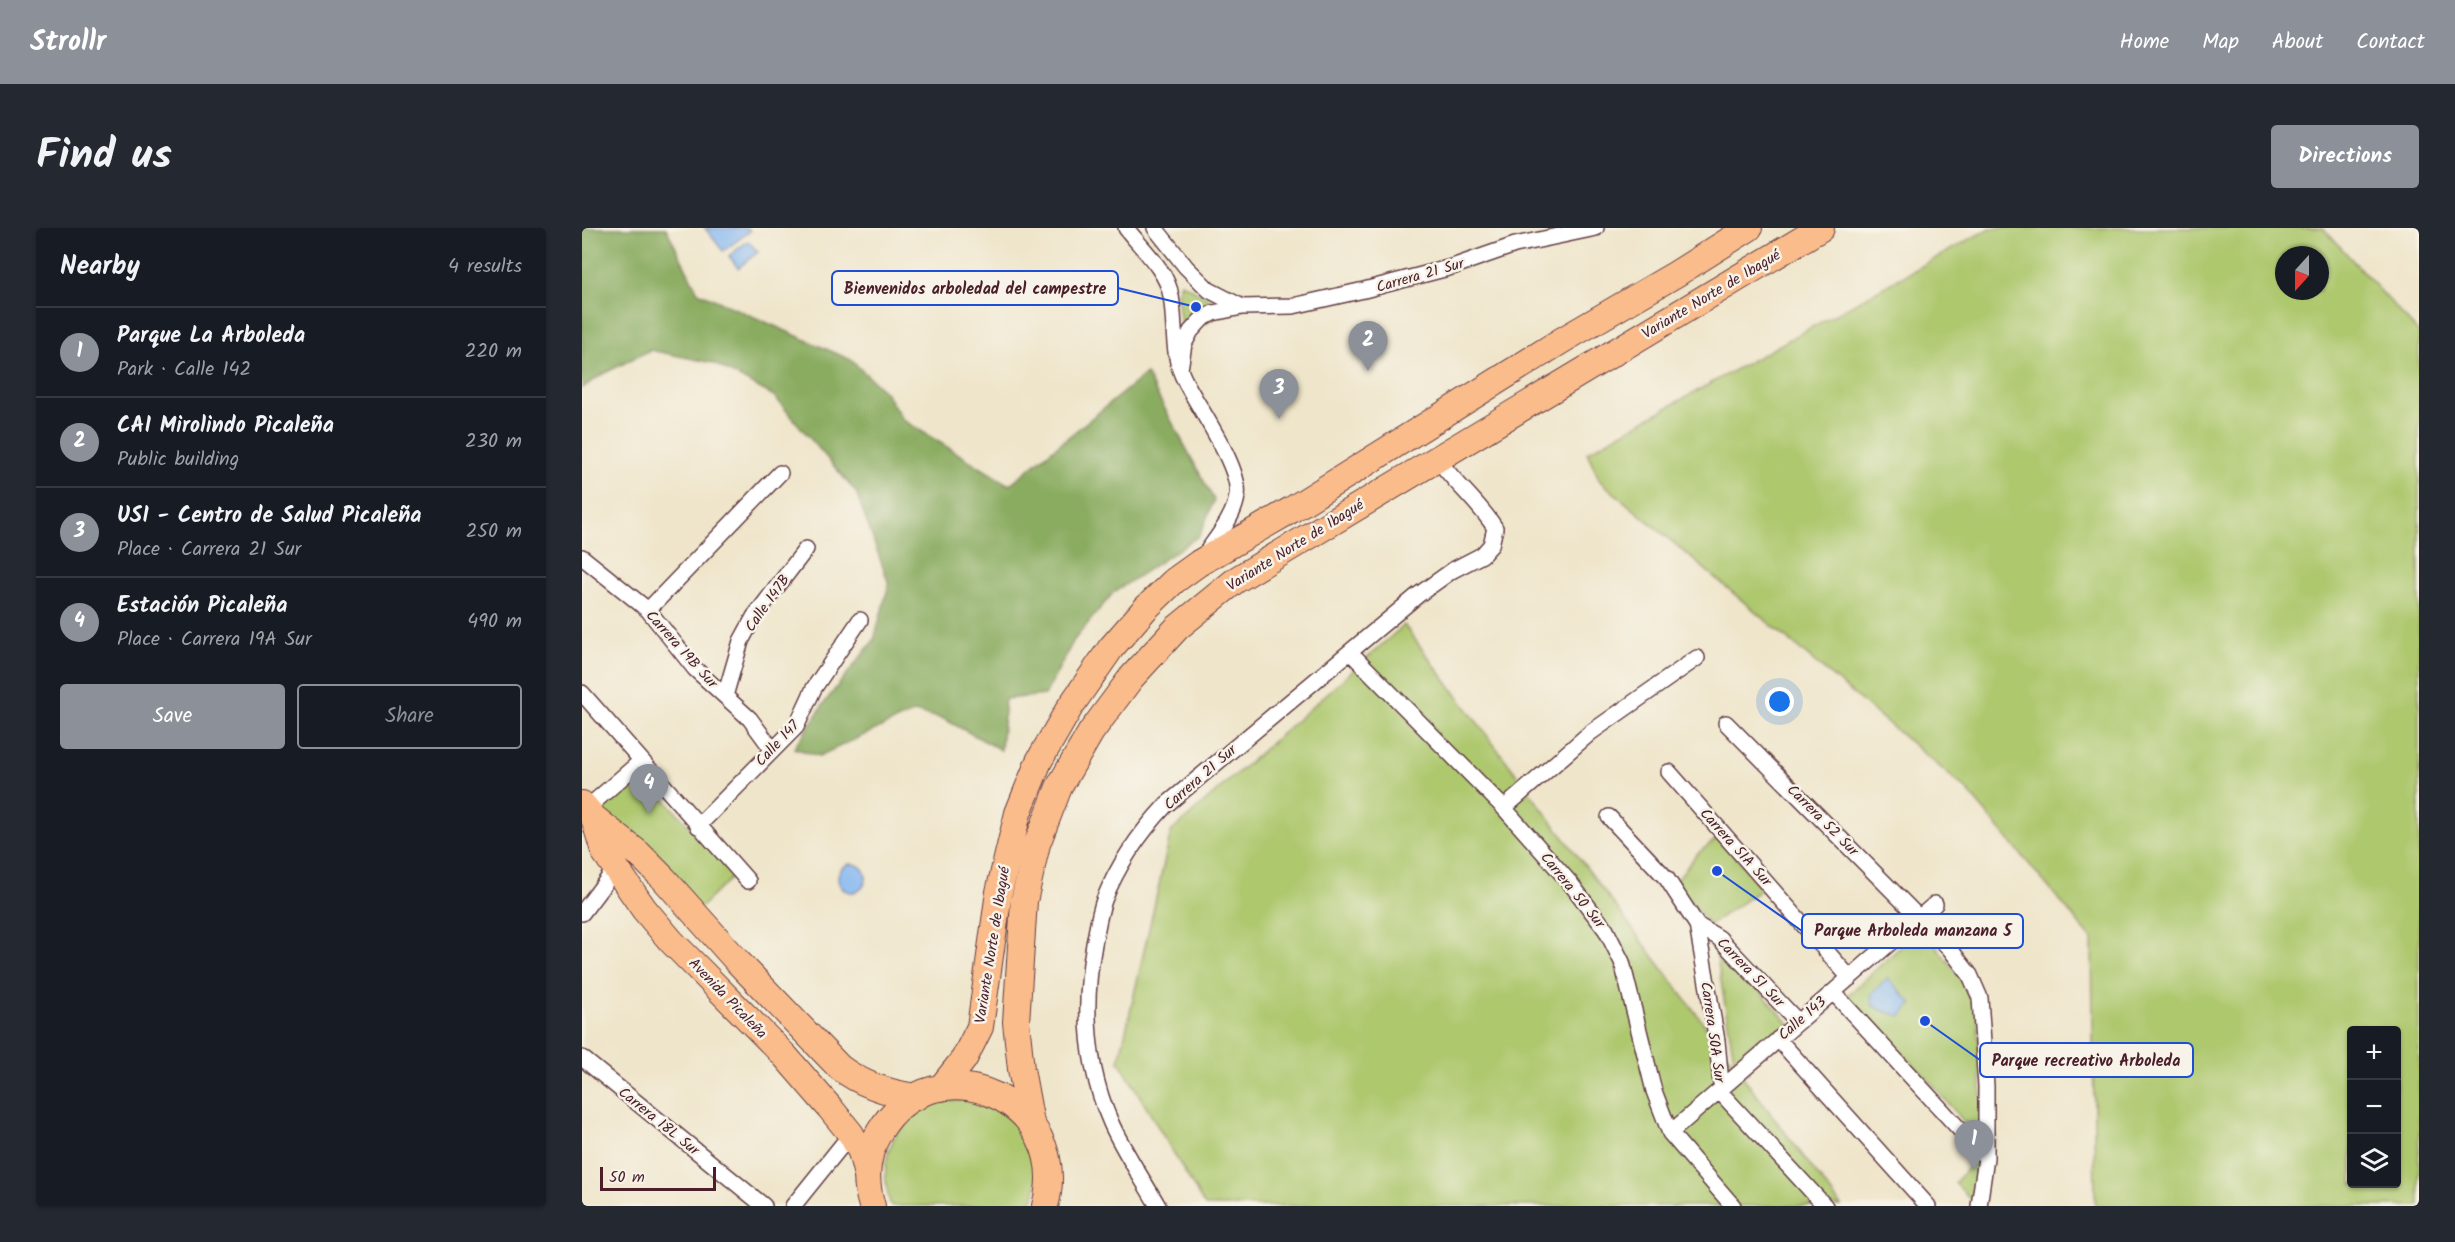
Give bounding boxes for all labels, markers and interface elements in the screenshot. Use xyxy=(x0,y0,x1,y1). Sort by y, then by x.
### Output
text: Strollr xyxy=(30,20,106,65)
text: Home xyxy=(2120,26,2169,59)
text: Map xyxy=(2202,26,2239,59)
text: About xyxy=(2272,26,2323,59)
text: Contact xyxy=(2356,26,2425,59)
text: Find us xyxy=(36,123,172,190)
button: Directions xyxy=(2271,125,2419,188)
street label: Variante Norte de Ibagué xyxy=(1637,243,1787,346)
text: Nearby xyxy=(60,246,140,288)
north arrow xyxy=(2275,246,2329,300)
text: 4 results xyxy=(448,251,522,283)
street label: Carrera 21 Sur xyxy=(1374,252,1468,300)
callout: Bienvenidos arboledad del campestre xyxy=(832,271,1118,305)
text: Bienvenidos arboledad del campestre xyxy=(844,277,1106,302)
text: Parque La Arboleda xyxy=(117,319,305,354)
pin: 2 xyxy=(1348,322,1388,371)
text: 1 xyxy=(76,336,83,368)
text: 220 m xyxy=(465,336,522,368)
text: Park · Calle 142 xyxy=(117,354,251,386)
pin: 3 xyxy=(1260,370,1298,419)
text: CAI Mirolindo Picaleña xyxy=(117,409,334,444)
text: 2 xyxy=(74,426,85,458)
text: 230 m xyxy=(465,426,522,458)
text: Public building xyxy=(117,444,239,476)
street label: Variante Norte de Ibagué xyxy=(1222,493,1370,598)
text: USI - Centro de Salud Picaleña xyxy=(117,499,422,534)
text: 3 xyxy=(74,516,85,548)
text: 250 m xyxy=(466,516,522,548)
text: Place · Carrera 21 Sur xyxy=(117,534,301,566)
street label: Calle 147B xyxy=(739,570,796,637)
text: Estación Picaleña xyxy=(117,589,287,624)
street label: Carrera 19B Sur xyxy=(639,605,724,695)
text: 4 xyxy=(74,606,85,638)
text: 490 m xyxy=(467,606,522,638)
text: Place · Carrera 19A Sur xyxy=(117,624,312,656)
button: Save xyxy=(60,684,285,749)
button: Share xyxy=(297,684,522,749)
your location xyxy=(1765,687,1794,716)
street label: Calle 147 xyxy=(750,714,806,772)
street label: Carrera 21 Sur xyxy=(1159,738,1243,816)
pin: 4 xyxy=(630,764,668,814)
street label: Carrera 52 Sur xyxy=(1781,779,1865,863)
street label: Carrera 51A Sur xyxy=(1693,803,1778,893)
street label: Carrera 50 Sur xyxy=(1534,847,1611,935)
street label: Variante Norte de Ibagué xyxy=(969,864,1017,1025)
callout: Parque Arboleda manzana 5 xyxy=(1802,914,2023,948)
text: Parque Arboleda manzana 5 xyxy=(1814,919,2014,944)
street label: Carrera 51 Sur xyxy=(1711,932,1791,1014)
street label: Avenida Picaleña xyxy=(682,953,772,1045)
street label: Carrera 50A Sur xyxy=(1693,980,1731,1085)
street label: Calle 143 xyxy=(1773,990,1833,1047)
map controls xyxy=(2347,1026,2401,1188)
button: + xyxy=(2347,1026,2401,1080)
callout: Parque recreativo Arboleda xyxy=(1980,1043,2193,1077)
text: Parque recreativo Arboleda xyxy=(1992,1049,2180,1074)
button: − xyxy=(2347,1080,2401,1134)
street label: Carrera 18L Sur xyxy=(612,1081,705,1163)
pin: 1 xyxy=(1954,1120,1994,1170)
button: layers xyxy=(2347,1134,2401,1188)
scale bar xyxy=(600,1164,716,1192)
text: 50 m xyxy=(609,1165,645,1190)

